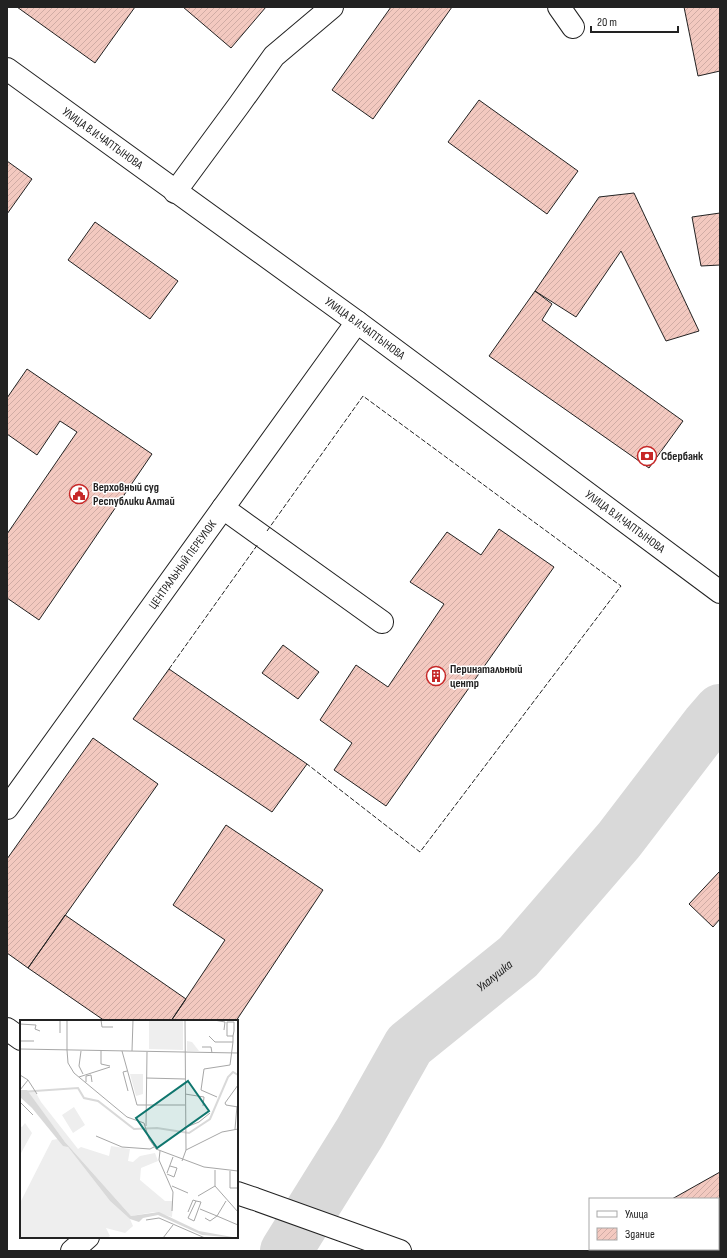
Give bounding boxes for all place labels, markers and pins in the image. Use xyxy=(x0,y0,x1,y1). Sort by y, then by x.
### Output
bank icon: Сбербанк xyxy=(636,445,658,467)
place label: Сбербанк xyxy=(661,449,704,464)
place label: Верховный суд Республики Алтай xyxy=(93,480,175,509)
public building icon: Верховный суд Республики Алтай xyxy=(68,483,90,505)
place label: Перинатальный центр xyxy=(450,662,522,691)
building icon: Перинатальный центр xyxy=(425,665,447,687)

